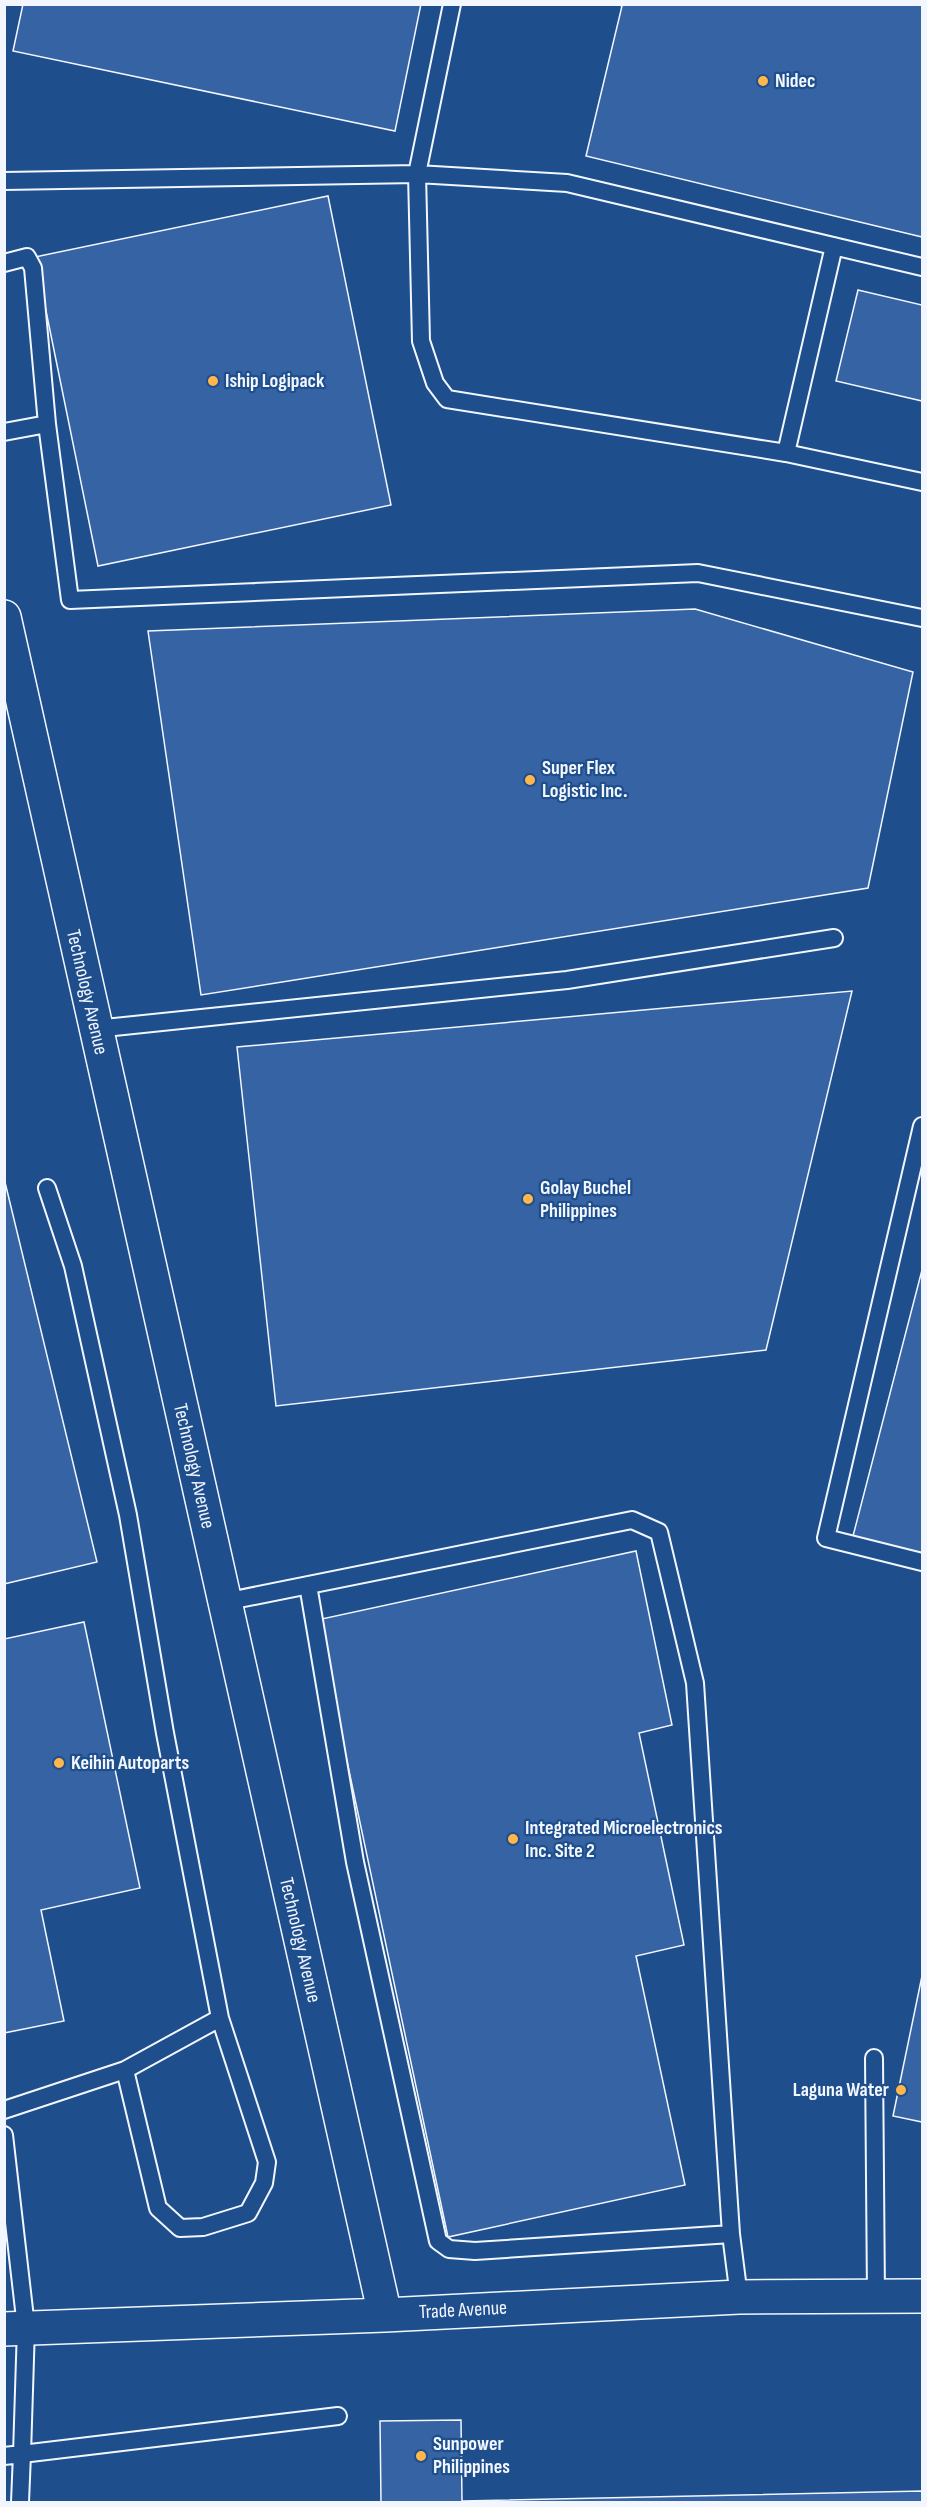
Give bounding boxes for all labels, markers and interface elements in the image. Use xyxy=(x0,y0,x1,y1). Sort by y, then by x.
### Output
place label: Nidec xyxy=(775,69,815,93)
marker: Nidec xyxy=(756,74,770,88)
place label: Iship Logipack xyxy=(225,369,325,393)
marker: Iship Logipack xyxy=(206,374,220,388)
place label: Super Flex Logistic Inc. xyxy=(542,756,627,803)
marker: Super Flex Logistic Inc. xyxy=(523,773,537,787)
street label: Technology Avenue xyxy=(61,927,113,1057)
place label: Golay Buchel Philippines xyxy=(540,1176,631,1223)
marker: Golay Buchel Philippines xyxy=(521,1192,535,1206)
street label: Technology Avenue xyxy=(168,1401,220,1531)
place label: Keihin Autoparts xyxy=(71,1751,189,1775)
marker: Keihin Autoparts xyxy=(52,1756,66,1770)
place label: Integrated Microelectronics Inc. Site 2 xyxy=(525,1816,723,1863)
marker: Integrated Microelectronics Inc. Site 2 xyxy=(506,1832,520,1846)
street label: Technology Avenue xyxy=(274,1875,326,2005)
place label: Laguna Water xyxy=(793,2078,889,2102)
marker: Laguna Water xyxy=(894,2083,908,2097)
street label: Trade Avenue xyxy=(418,2296,508,2324)
place label: Sunpower Philippines xyxy=(433,2432,510,2479)
marker: Sunpower Philippines xyxy=(414,2449,428,2463)

